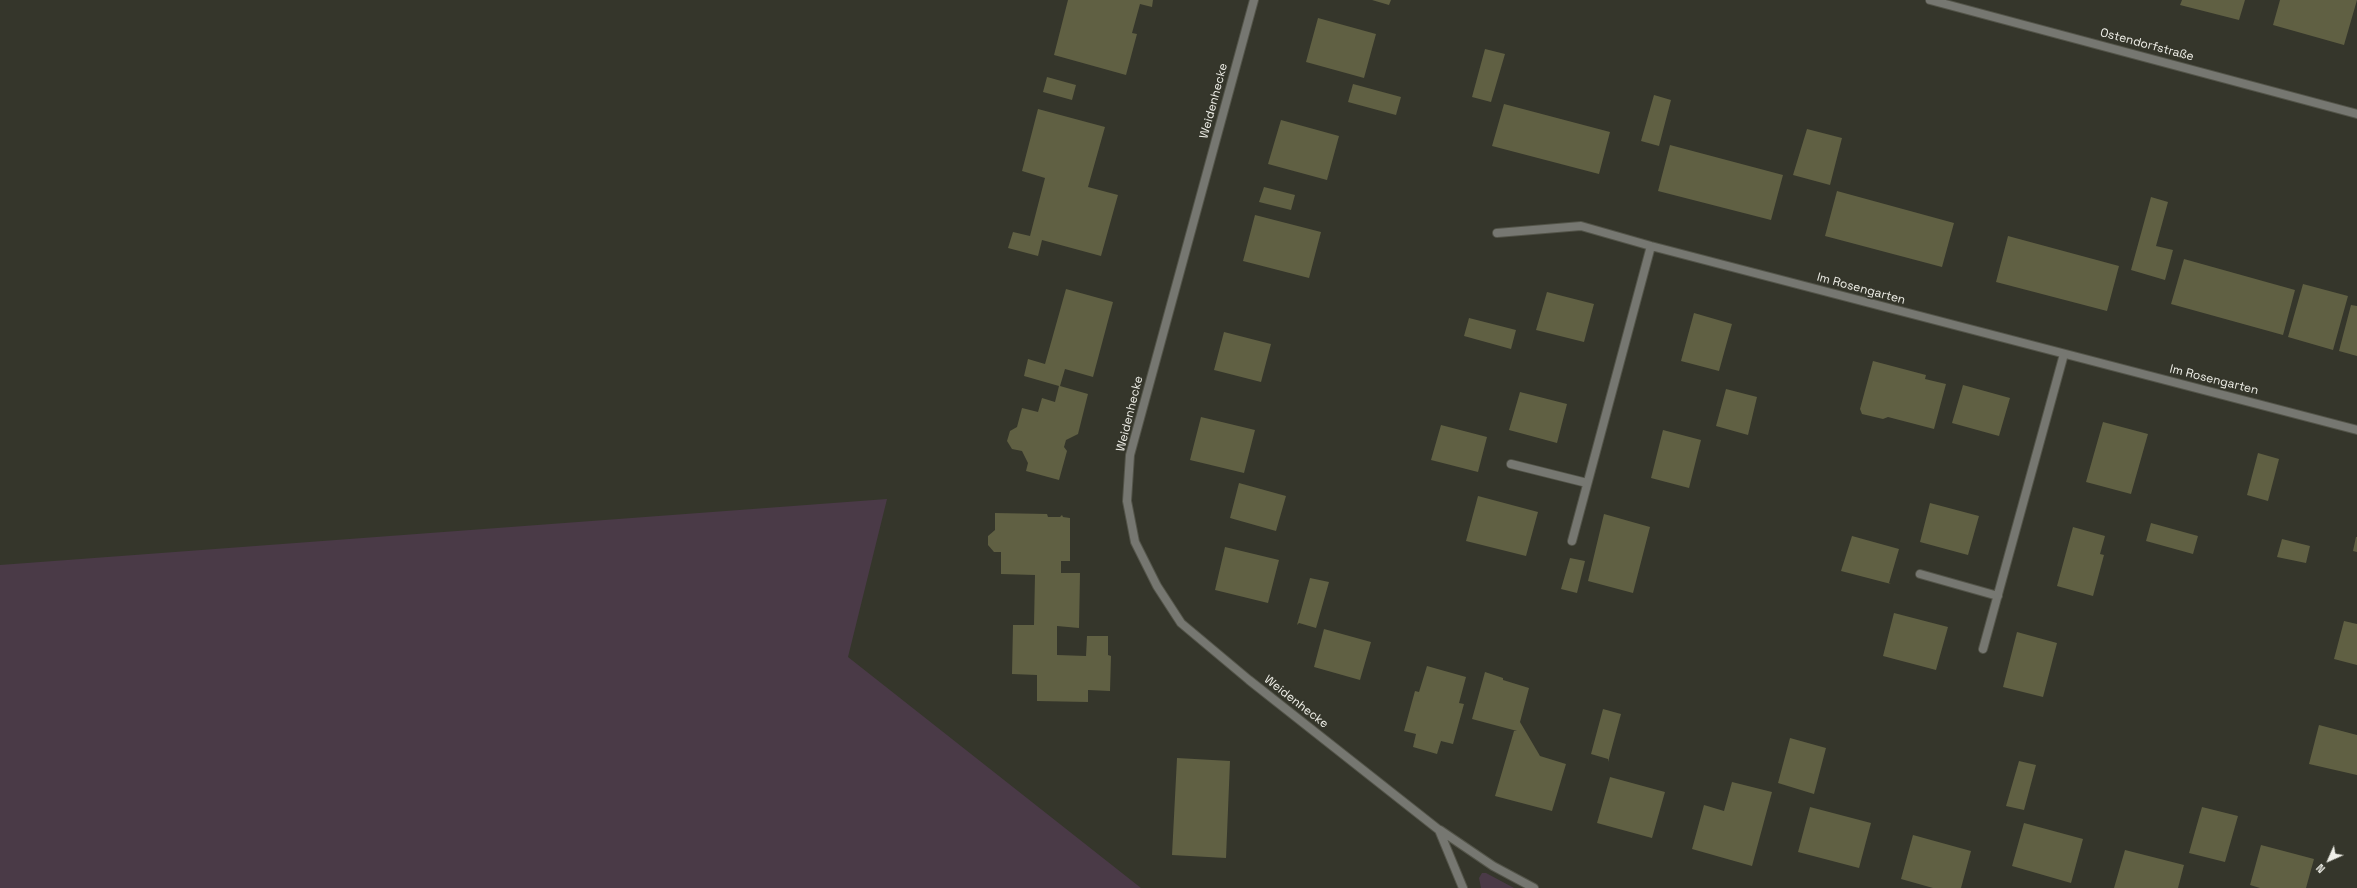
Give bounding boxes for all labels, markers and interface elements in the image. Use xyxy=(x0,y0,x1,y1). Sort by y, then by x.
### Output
street label: Ostendorfstraße xyxy=(2099,26,2195,64)
street label: Weidenhecke xyxy=(1197,62,1231,140)
street label: Im Rosengarten xyxy=(1815,270,1907,308)
street label: Im Rosengarten xyxy=(2168,362,2260,398)
street label: Weidenhecke xyxy=(1114,375,1146,453)
street label: Weidenhecke xyxy=(1261,672,1331,732)
north arrow xyxy=(2309,840,2349,880)
text: N xyxy=(2313,861,2328,876)

